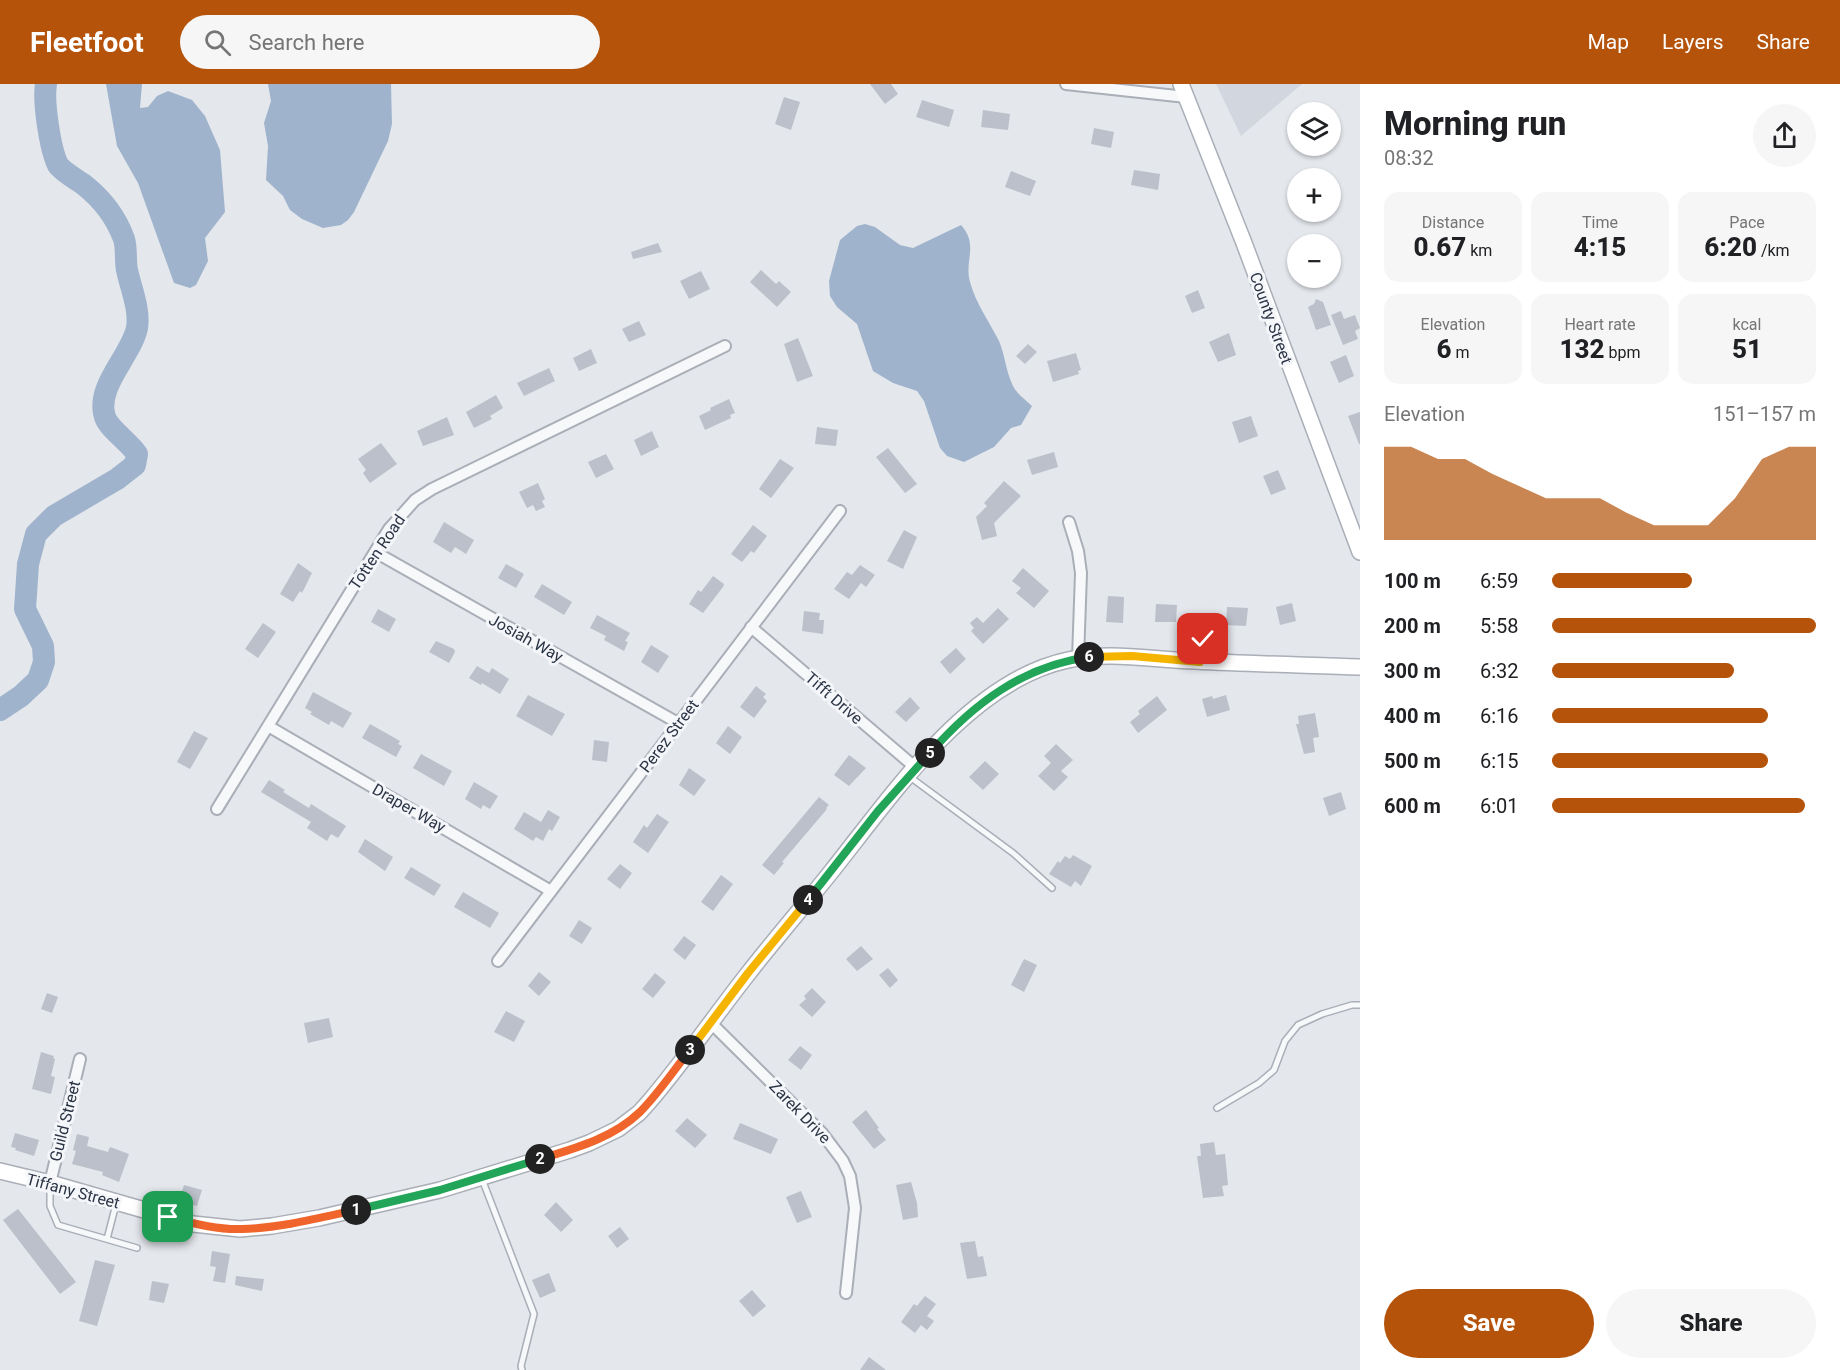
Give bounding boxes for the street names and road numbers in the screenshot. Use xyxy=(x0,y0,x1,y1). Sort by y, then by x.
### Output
street label: County Street xyxy=(1246,270,1296,366)
street label: Totten Road xyxy=(345,511,409,593)
street label: Josiah Way xyxy=(486,610,567,666)
street label: Tifft Drive xyxy=(801,668,867,728)
street label: Perez Street xyxy=(635,696,703,776)
street label: Draper Way xyxy=(369,779,449,837)
street label: Zarek Drive xyxy=(765,1077,835,1147)
street label: Guild Street xyxy=(46,1079,84,1163)
street label: Tiffany Street xyxy=(24,1169,122,1213)

